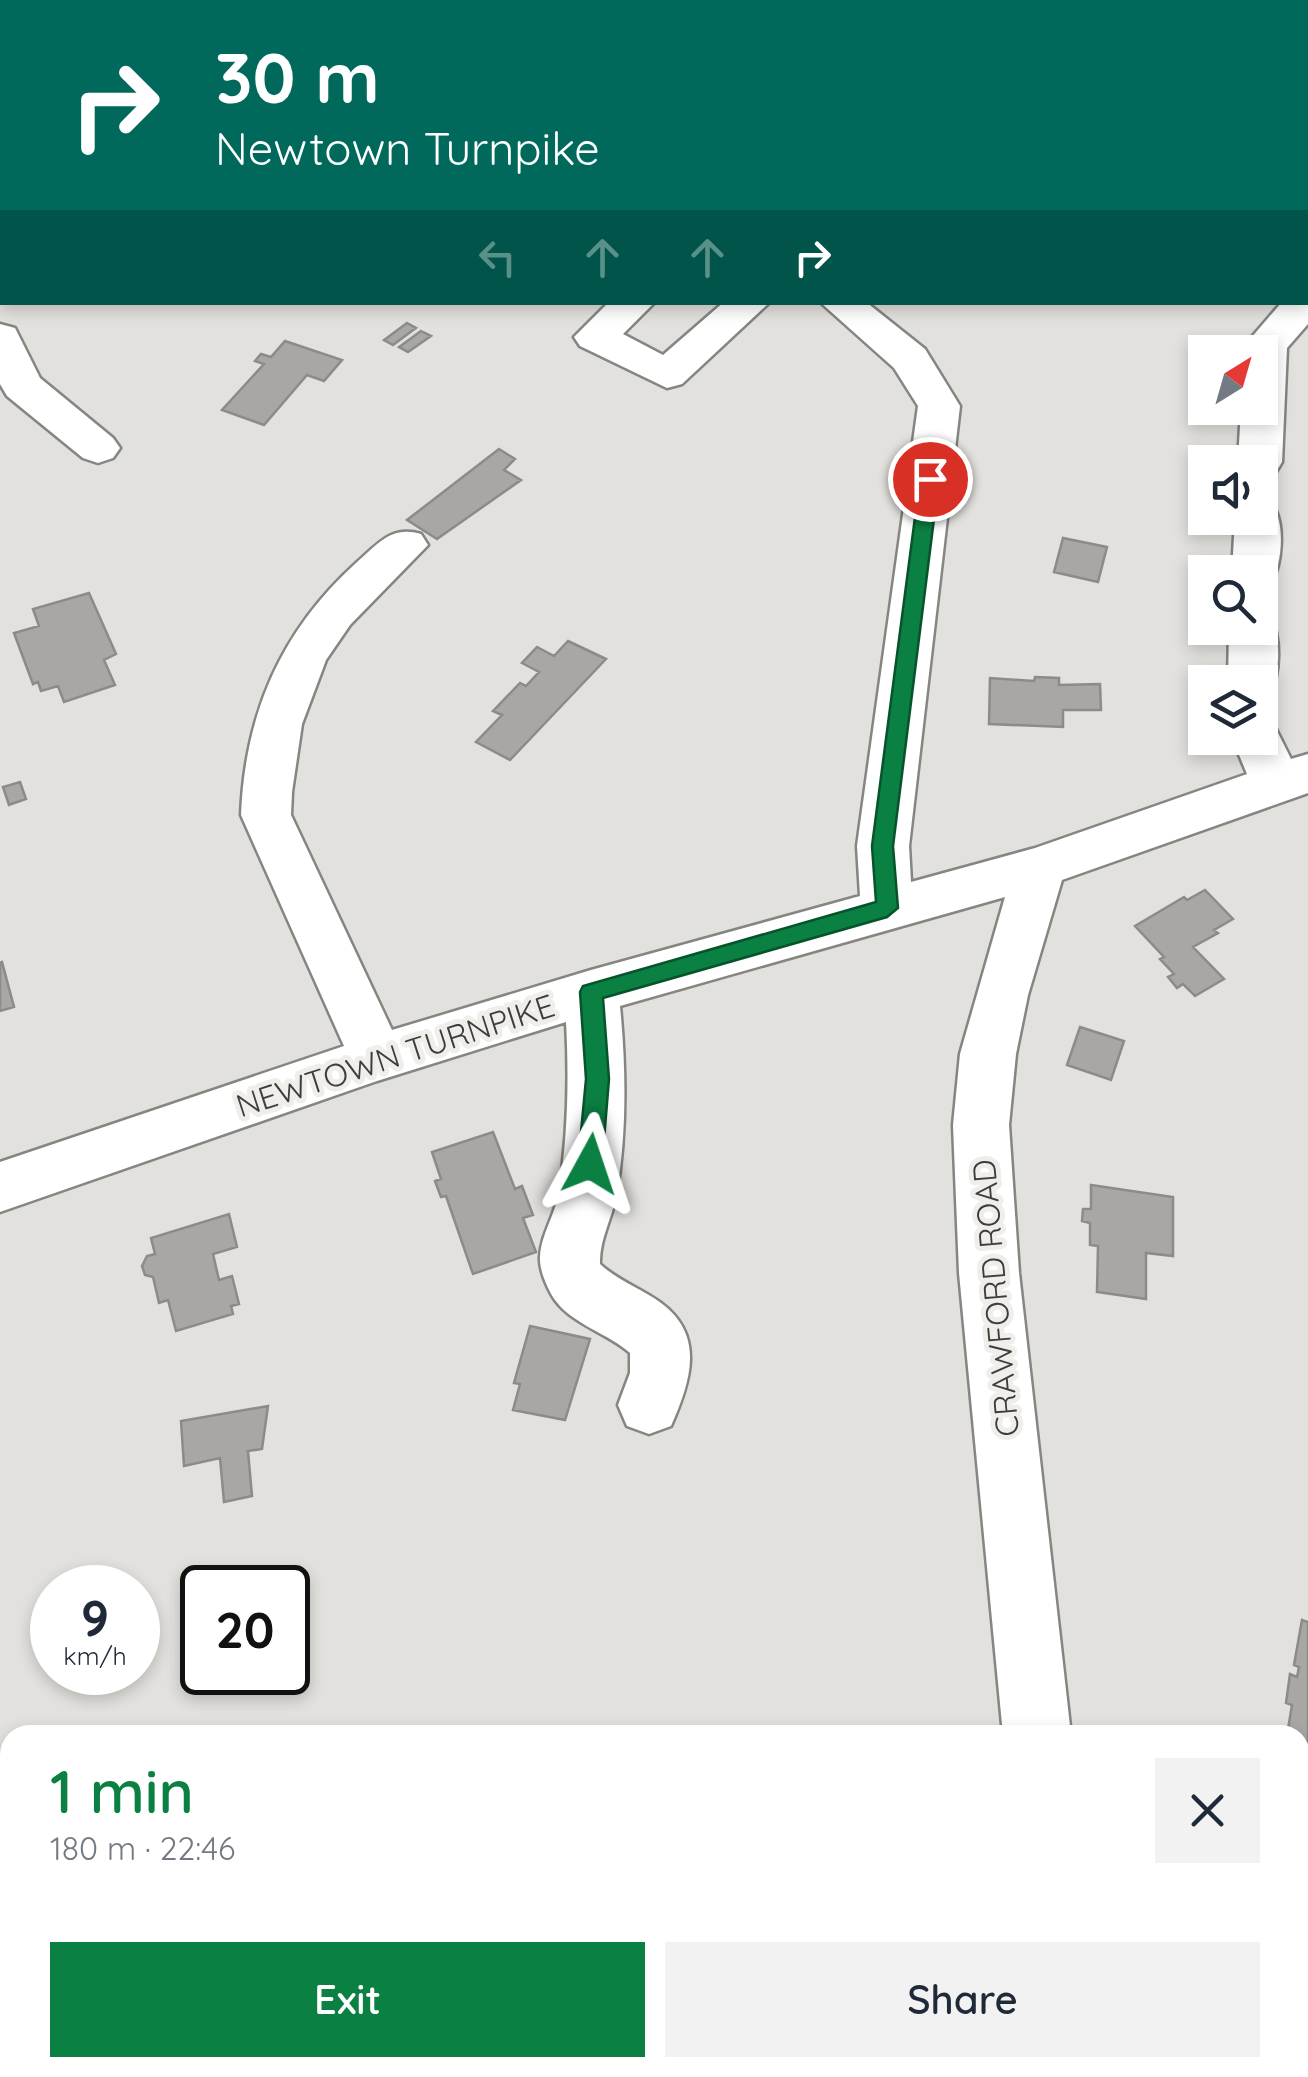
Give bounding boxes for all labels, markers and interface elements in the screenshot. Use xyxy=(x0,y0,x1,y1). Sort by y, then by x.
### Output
text: 30 m xyxy=(215,33,380,121)
icon: right xyxy=(50,40,180,170)
text: Newtown Turnpike xyxy=(215,120,600,176)
icon: left xyxy=(470,230,525,285)
icon: ahead xyxy=(575,230,630,285)
icon: ahead xyxy=(680,230,735,285)
icon: right xyxy=(785,230,840,285)
north arrow xyxy=(1188,335,1278,425)
map controls xyxy=(1188,335,1278,755)
pin xyxy=(888,437,973,522)
button: sound xyxy=(1188,445,1278,535)
icon: arrive xyxy=(903,452,958,507)
button: search xyxy=(1188,555,1278,645)
button: layers xyxy=(1188,665,1278,755)
street label: NEWTOWN TURNPIKE xyxy=(231,985,559,1125)
position arrow xyxy=(538,1112,642,1216)
street label: CRAWFORD ROAD xyxy=(963,1158,1027,1438)
speed limit sign: 20 xyxy=(180,1565,310,1695)
text: 9 xyxy=(81,1586,109,1649)
text: km/h xyxy=(63,1640,127,1671)
text: 1 min xyxy=(50,1753,194,1828)
button: close xyxy=(1155,1758,1260,1863)
text: 180 m · 22:46 xyxy=(50,1828,235,1868)
button: Exit xyxy=(50,1942,645,2057)
button: Share xyxy=(665,1942,1260,2057)

